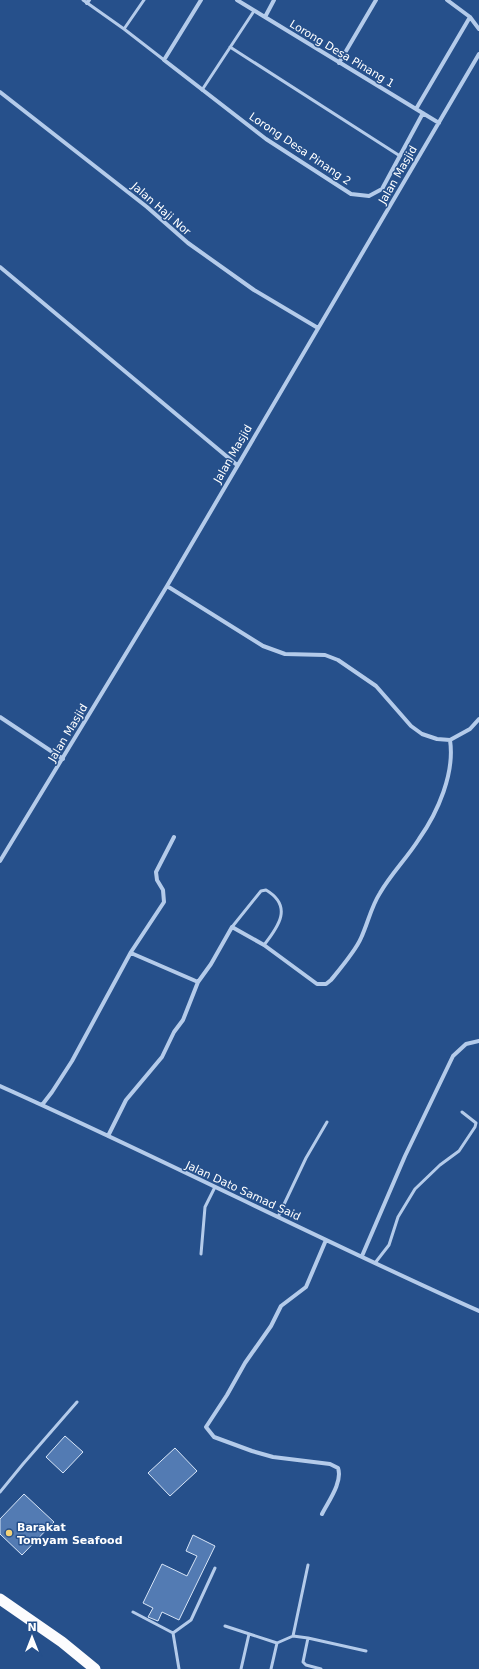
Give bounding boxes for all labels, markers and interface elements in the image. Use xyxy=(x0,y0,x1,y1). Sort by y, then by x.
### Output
street label: Lorong Desa Pinang 1 xyxy=(287,18,397,90)
street label: Lorong Desa Pinang 2 xyxy=(247,110,353,188)
street label: Jalan Masjid xyxy=(376,143,420,207)
street label: Jalan Haji Nor xyxy=(128,179,194,239)
street label: Jalan Masjid xyxy=(211,422,255,486)
street label: Jalan Masjid xyxy=(45,702,90,765)
street label: Jalan Dato Samad Said xyxy=(183,1158,303,1223)
place label: Barakat Tomyam Seafood xyxy=(17,1521,123,1547)
marker: Barakat Tomyam Seafood xyxy=(4,1528,14,1538)
north arrow xyxy=(12,1617,52,1657)
text: N xyxy=(27,1621,37,1634)

